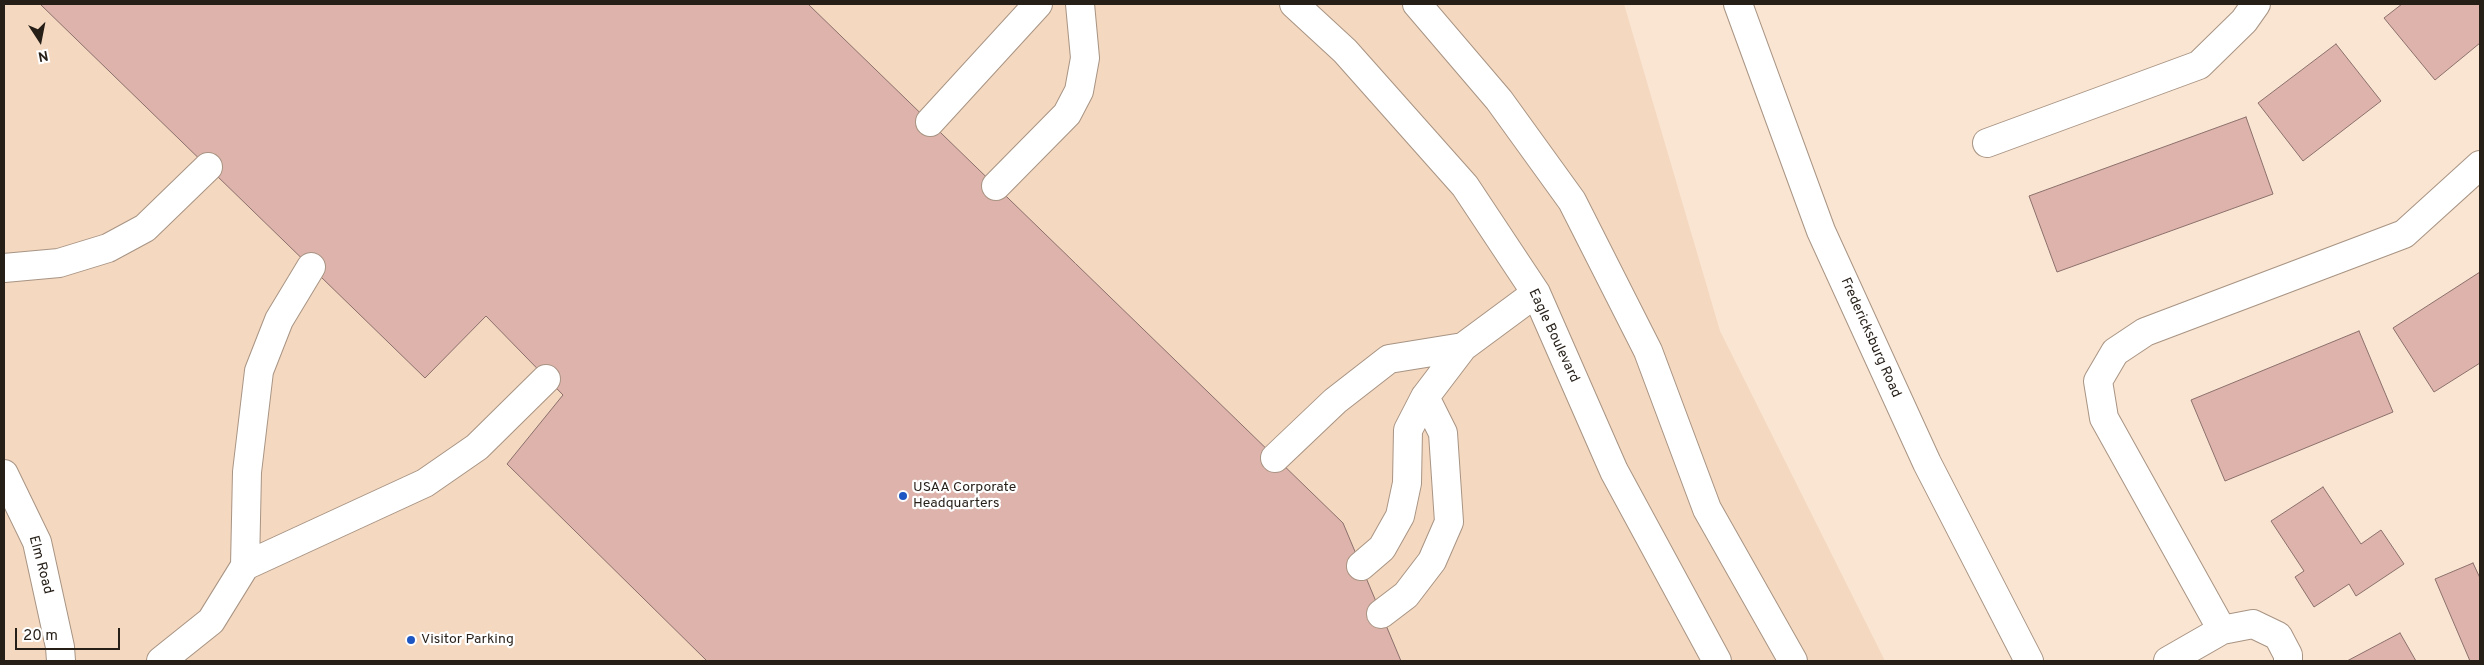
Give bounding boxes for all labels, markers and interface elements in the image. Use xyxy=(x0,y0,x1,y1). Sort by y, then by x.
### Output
north arrow xyxy=(15,15,65,65)
text: N xyxy=(36,46,50,65)
street label: Fredericksburg Road xyxy=(1836,275,1904,401)
street label: Eagle Boulevard xyxy=(1524,286,1582,386)
place label: USAA Corporate Headquarters xyxy=(913,480,1016,512)
marker: USAA Corporate Headquarters xyxy=(897,490,909,502)
street label: Elm Road xyxy=(24,534,56,596)
scale bar xyxy=(18,618,122,650)
text: 20 m xyxy=(23,627,58,646)
place label: Visitor Parking xyxy=(421,632,514,648)
marker: Visitor Parking xyxy=(405,634,417,646)

